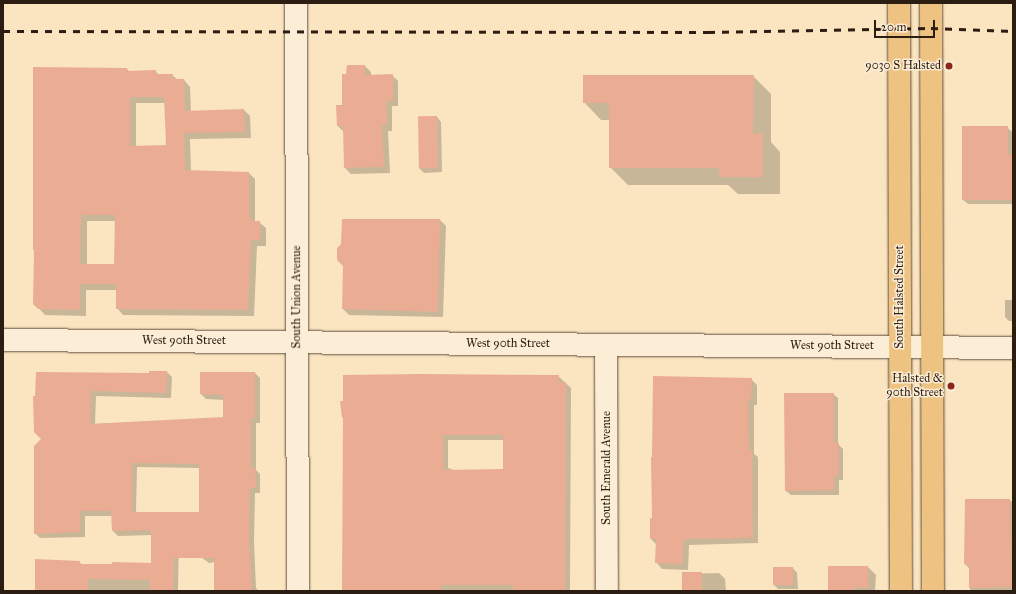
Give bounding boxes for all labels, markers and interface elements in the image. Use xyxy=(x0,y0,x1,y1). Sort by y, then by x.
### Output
scale bar xyxy=(876,12,937,38)
text: 20 m xyxy=(881,20,907,34)
place label: 9030 S Halsted xyxy=(865,59,941,73)
marker: 9030 S Halsted xyxy=(944,61,954,71)
street label: South Union Avenue xyxy=(290,245,304,349)
street label: South Halsted Street xyxy=(893,245,907,349)
street label: West 90th Street xyxy=(142,334,226,348)
street label: West 90th Street xyxy=(466,337,550,351)
street label: West 90th Street xyxy=(790,339,874,353)
place label: Halsted & 90th Street xyxy=(886,372,943,400)
marker: Halsted & 90th Street xyxy=(946,381,956,391)
street label: South Emerald Avenue xyxy=(600,411,614,525)

